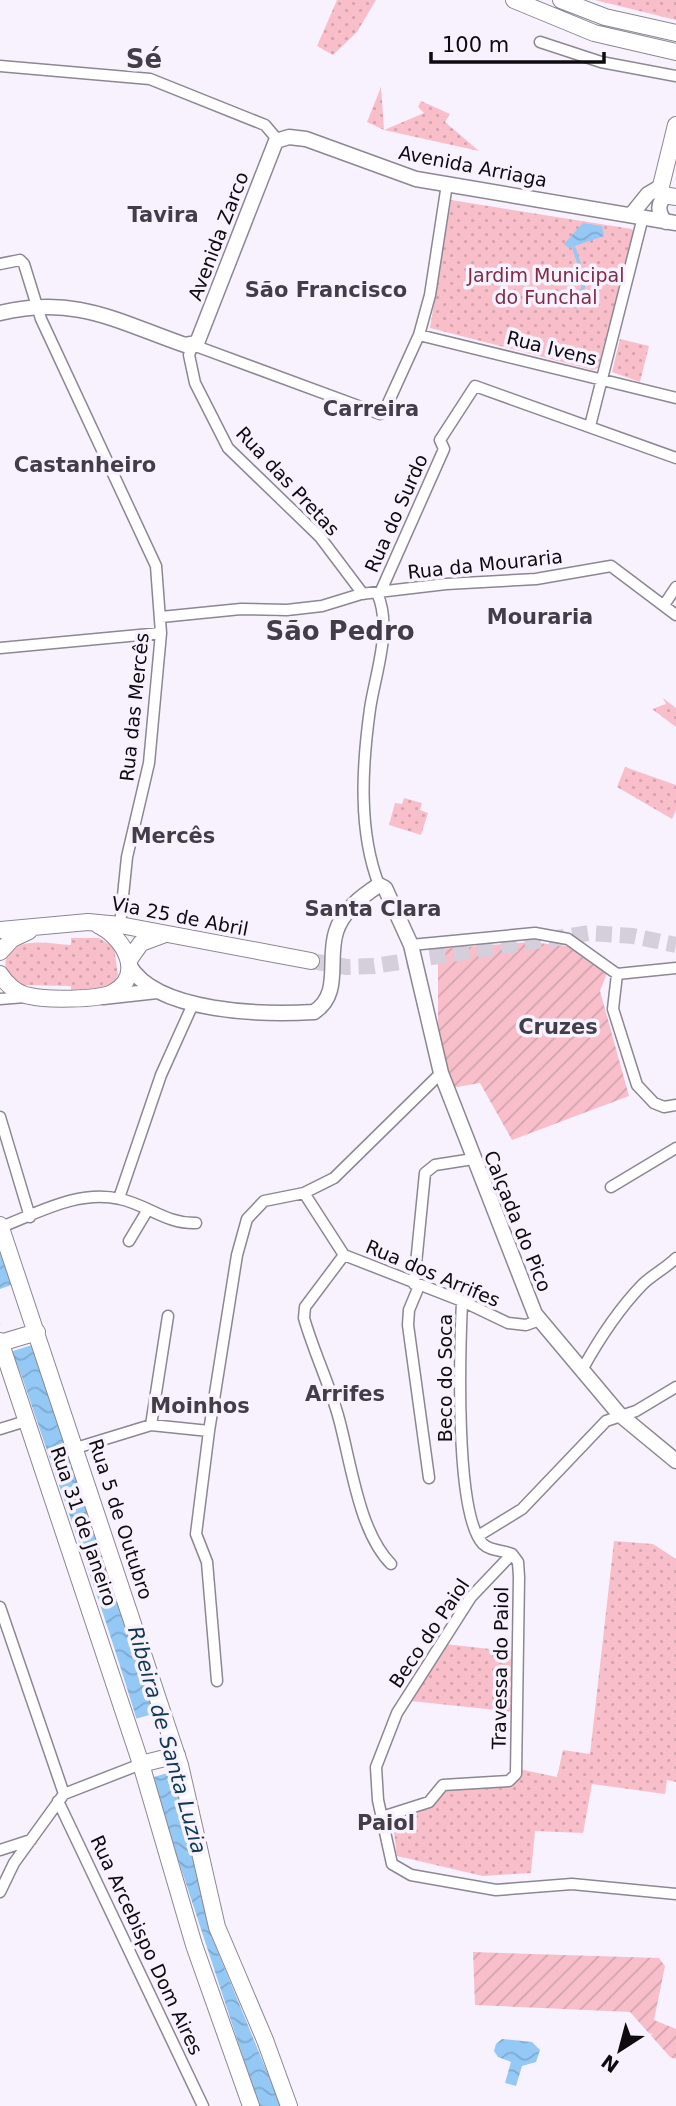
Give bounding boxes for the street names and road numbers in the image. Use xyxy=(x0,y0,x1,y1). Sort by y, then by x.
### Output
street label: Avenida Arriaga xyxy=(397,141,549,191)
street label: Avenida Zarco xyxy=(183,169,253,303)
street label: Rua Ivens xyxy=(504,326,600,370)
street label: Rua das Pretas xyxy=(232,422,344,540)
street label: Rua do Surdo xyxy=(360,450,432,576)
street label: Rua da Mouraria xyxy=(406,545,564,583)
street label: Rua das Mercês xyxy=(115,632,153,782)
street label: Via 25 de Abril xyxy=(110,892,250,940)
street label: Calçada do Pico xyxy=(480,1147,556,1295)
street label: Rua dos Arrifes xyxy=(363,1235,503,1311)
street label: Beco do Soca xyxy=(434,1314,456,1442)
street label: Rua 5 de Outubro xyxy=(85,1436,157,1602)
street label: Rua 31 de Janeiro xyxy=(46,1443,122,1609)
street label: Beco do Paiol xyxy=(384,1574,474,1692)
street label: Travessa do Paiol xyxy=(488,1586,512,1751)
street label: Rua Arcebispo Dom Aires xyxy=(86,1832,208,2058)

